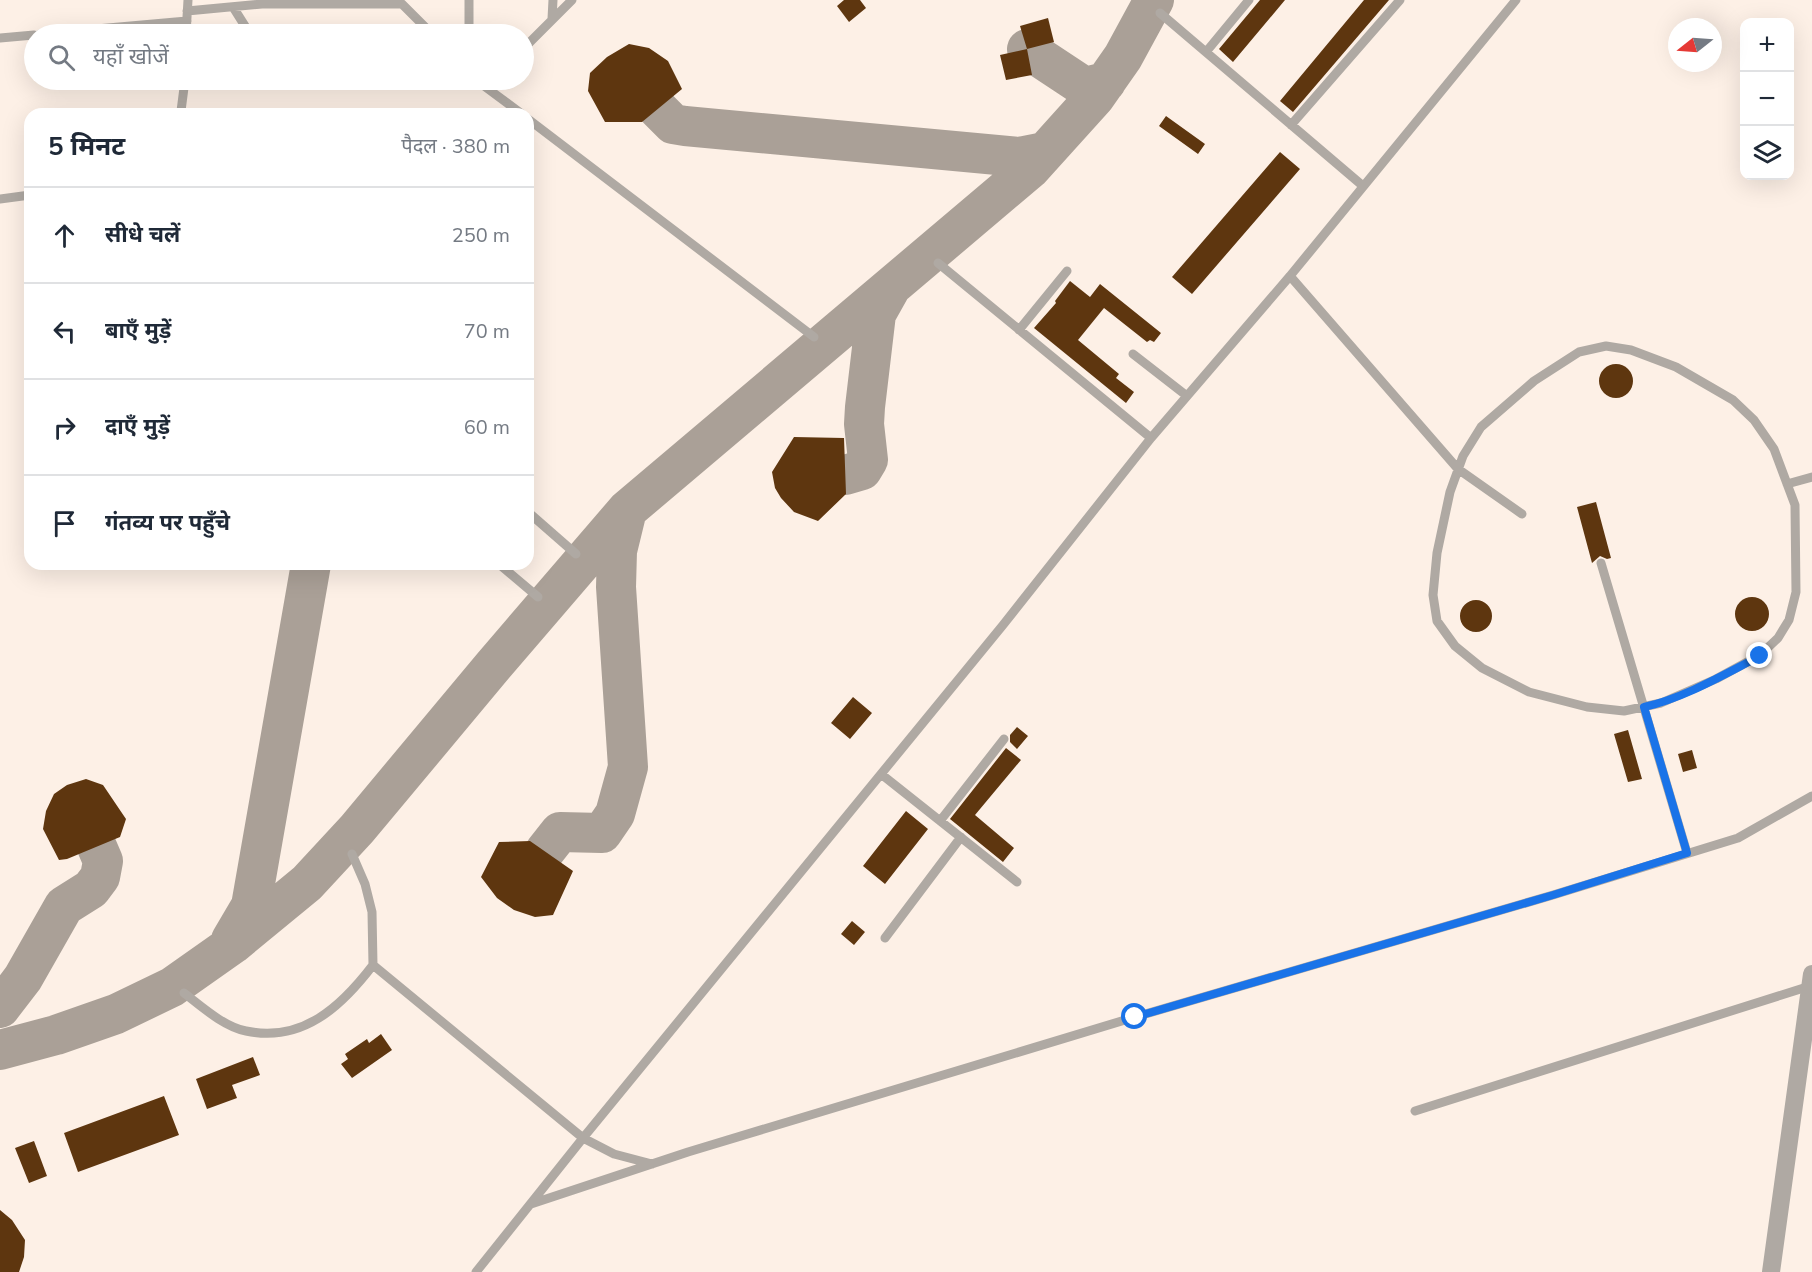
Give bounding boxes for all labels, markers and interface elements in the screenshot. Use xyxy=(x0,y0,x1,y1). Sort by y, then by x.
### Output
north arrow xyxy=(1668,18,1722,72)
map controls xyxy=(1740,18,1794,180)
button: + xyxy=(1740,18,1794,72)
search box xyxy=(24,24,534,90)
icon: search xyxy=(45,41,78,74)
text: यहाँ खोजें xyxy=(93,42,169,72)
button: − xyxy=(1740,72,1794,126)
button: layers xyxy=(1740,126,1794,180)
text: 5 मिनट xyxy=(48,129,125,164)
text: पैदल · 380 m xyxy=(401,133,510,160)
icon: ahead xyxy=(48,219,81,252)
text: सीधे चलें xyxy=(105,220,180,250)
text: 250 m xyxy=(452,222,510,249)
icon: left xyxy=(48,315,81,348)
text: बाएँ मुड़ें xyxy=(105,316,171,346)
text: 70 m xyxy=(464,318,510,345)
icon: right xyxy=(48,411,81,444)
text: दाएँ मुड़ें xyxy=(105,412,170,442)
text: 60 m xyxy=(464,414,510,441)
icon: arrive xyxy=(48,507,81,540)
text: गंतव्य पर पहुँचे xyxy=(105,508,230,538)
route end xyxy=(1746,642,1772,668)
route start xyxy=(1121,1003,1147,1029)

